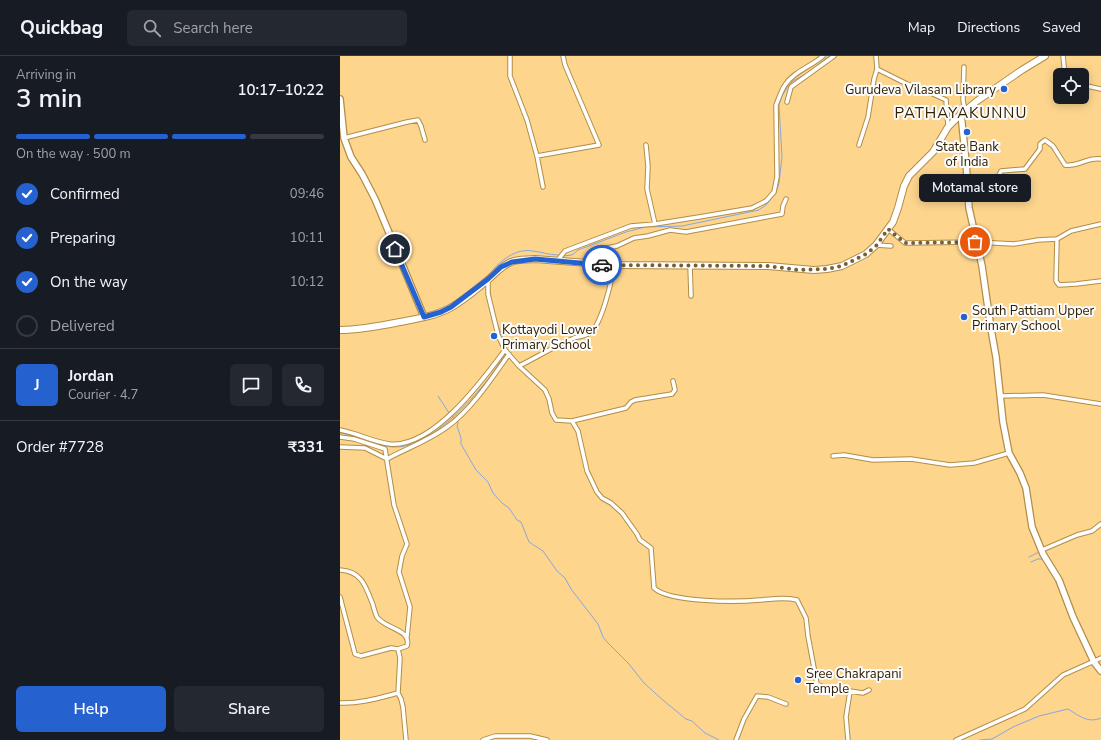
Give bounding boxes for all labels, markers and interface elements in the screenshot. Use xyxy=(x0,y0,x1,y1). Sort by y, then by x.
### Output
search box xyxy=(127,10,407,46)
text: Quickbag xyxy=(20,15,103,41)
icon: search xyxy=(141,17,163,39)
text: Search here xyxy=(173,18,253,38)
text: Map xyxy=(908,18,935,37)
text: Directions xyxy=(957,18,1020,37)
text: Saved xyxy=(1042,18,1081,37)
text: Arriving in xyxy=(16,66,76,84)
map controls xyxy=(1053,68,1089,104)
button: locate xyxy=(1053,68,1089,104)
text: 10:17–10:22 xyxy=(237,80,324,100)
text: 3 min xyxy=(16,81,82,116)
place label: Gurudeva Vilasam Library xyxy=(845,81,996,99)
marker: Gurudeva Vilasam Library xyxy=(999,84,1009,94)
district label: PATHAYAKUNNU xyxy=(895,103,1027,123)
marker: State Bank of India xyxy=(962,127,972,137)
place label: State Bank of India xyxy=(935,138,999,171)
text: On the way · 500 m xyxy=(16,145,131,163)
callout: Motamal store xyxy=(919,174,1031,202)
text: Motamal store xyxy=(932,179,1018,197)
icon: check xyxy=(16,183,38,205)
text: Confirmed xyxy=(50,184,120,204)
text: 09:46 xyxy=(290,185,324,203)
pin xyxy=(958,225,992,259)
icon: check xyxy=(16,227,38,249)
text: Preparing xyxy=(50,228,115,248)
text: 10:11 xyxy=(290,229,324,247)
icon: bag xyxy=(964,231,986,253)
pin xyxy=(378,232,412,266)
icon: home xyxy=(384,238,406,260)
courier xyxy=(582,245,622,285)
icon: car xyxy=(591,254,613,276)
icon: check xyxy=(16,271,38,293)
text: On the way xyxy=(50,272,128,292)
text: 10:12 xyxy=(290,273,324,291)
place label: South Pattiam Upper Primary School xyxy=(972,302,1094,335)
marker: South Pattiam Upper Primary School xyxy=(959,312,969,322)
text: Delivered xyxy=(50,316,115,336)
place label: Kottayodi Lower Primary School xyxy=(502,321,598,354)
marker: Kottayodi Lower Primary School xyxy=(489,331,499,341)
button: chat xyxy=(230,364,272,406)
button: phone xyxy=(282,364,324,406)
text: Jordan xyxy=(68,366,114,386)
text: J xyxy=(34,375,40,395)
text: Courier · 4.7 xyxy=(68,386,138,404)
text: Order #7728 xyxy=(16,437,104,457)
text: ₹331 xyxy=(288,437,324,457)
place label: Sree Chakrapani Temple xyxy=(806,665,902,698)
marker: Sree Chakrapani Temple xyxy=(793,675,803,685)
button: Help xyxy=(16,686,166,732)
button: Share xyxy=(174,686,324,732)

